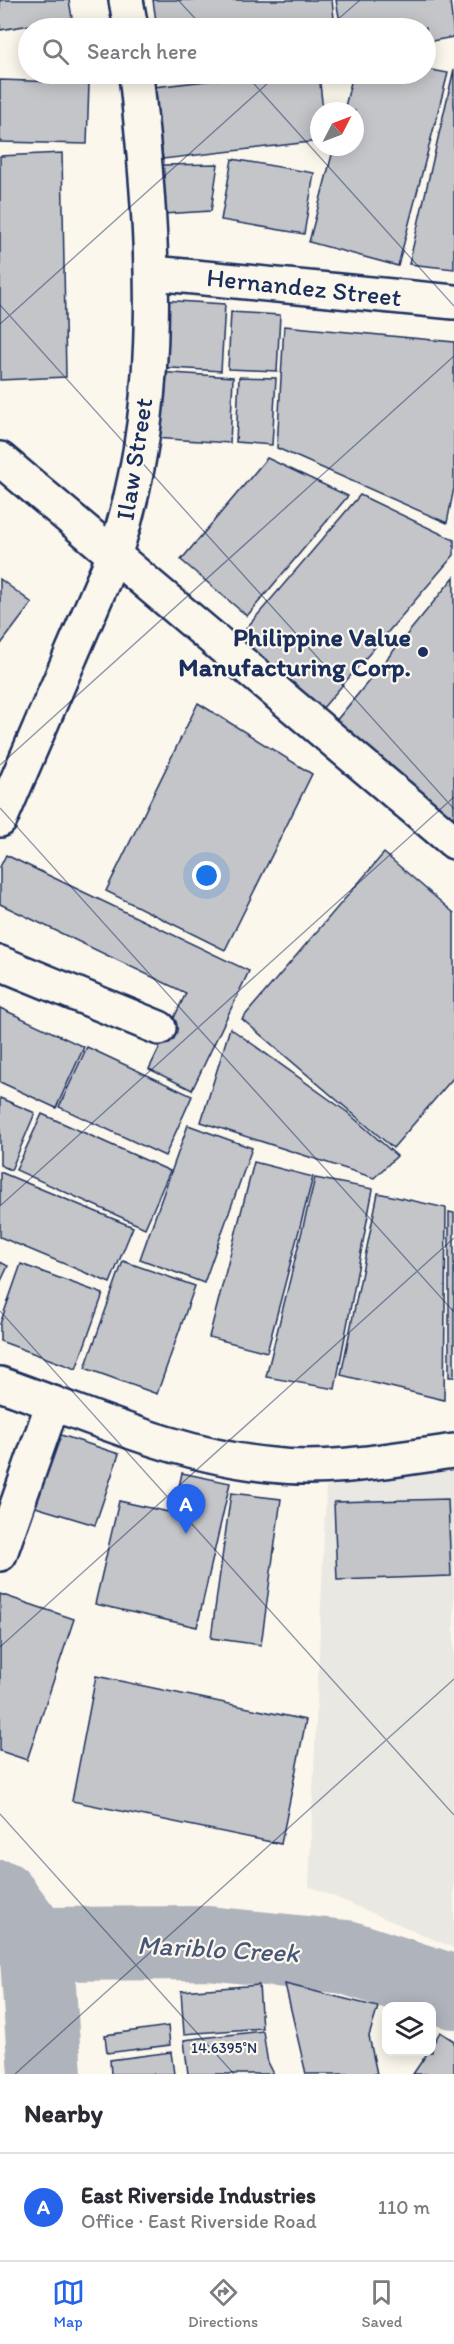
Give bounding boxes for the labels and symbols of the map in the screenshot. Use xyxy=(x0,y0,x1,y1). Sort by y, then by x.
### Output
north arrow xyxy=(310,102,364,156)
street label: Hernandez Street xyxy=(205,261,403,313)
street label: Ilaw Street xyxy=(109,395,160,522)
place label: Philippine Value Manufacturing Corp. xyxy=(178,621,411,683)
marker: Philippine Value Manufacturing Corp. xyxy=(416,645,430,659)
your location xyxy=(192,861,221,890)
pin: A xyxy=(166,1484,206,1534)
water label: Mariblo Creek xyxy=(136,1928,302,1969)
text: 14.6395°N xyxy=(191,2039,257,2057)

